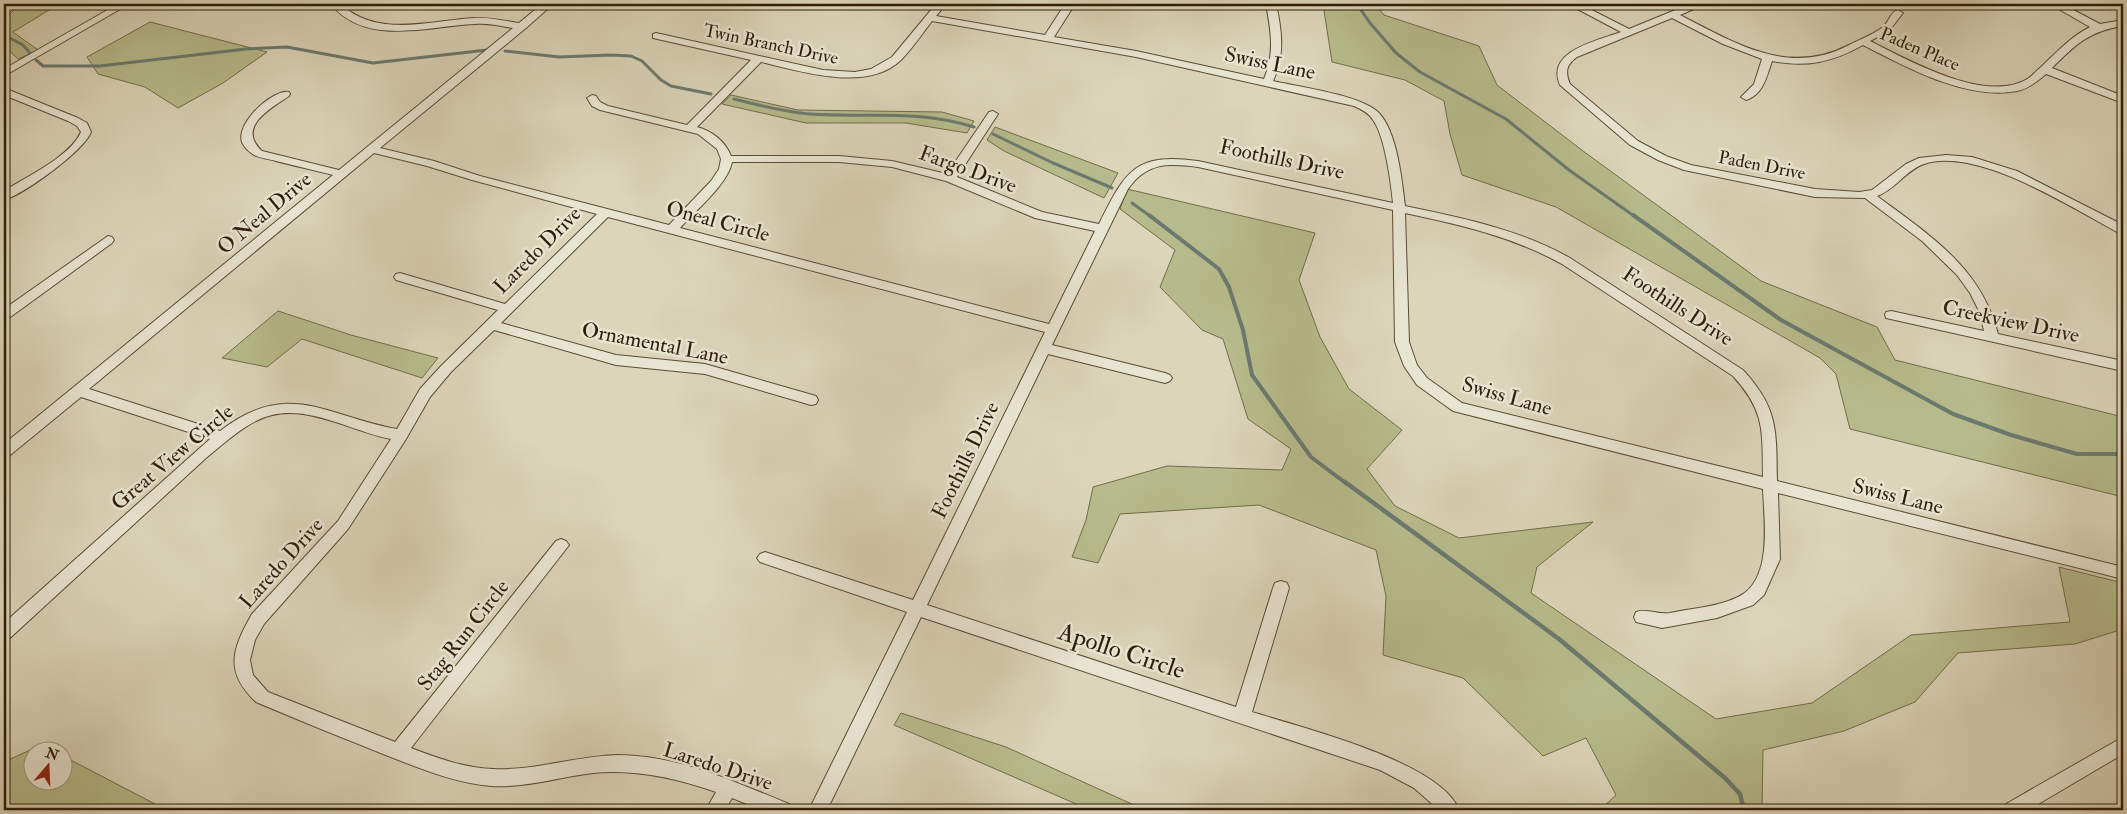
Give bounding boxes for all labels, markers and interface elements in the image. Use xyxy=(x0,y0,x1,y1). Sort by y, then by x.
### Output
street label: Twin Branch Drive xyxy=(701,19,841,70)
street label: Paden Place xyxy=(1877,22,1964,77)
street label: Swiss Lane xyxy=(1222,41,1318,86)
street label: Foothills Drive xyxy=(1217,133,1347,186)
street label: Fargo Drive xyxy=(915,139,1021,200)
street label: Paden Drive xyxy=(1716,146,1808,185)
street label: O Neal Drive xyxy=(212,166,317,261)
street label: Oneal Circle xyxy=(663,195,773,248)
street label: Laredo Drive xyxy=(488,201,587,300)
street label: Foothills Drive xyxy=(1617,261,1738,352)
street label: Creekview Drive xyxy=(1940,294,2082,349)
street label: Ornamental Lane xyxy=(579,316,731,371)
street label: Swiss Lane xyxy=(1459,371,1555,422)
street label: Foothills Drive xyxy=(926,397,1005,523)
street label: Great View Circle xyxy=(106,398,239,516)
street label: Swiss Lane xyxy=(1850,472,1946,521)
street label: Laredo Drive xyxy=(233,512,329,614)
street label: Stag Run Circle xyxy=(412,574,515,696)
street label: Apollo Circle xyxy=(1053,616,1189,686)
street label: Laredo Drive xyxy=(660,736,776,797)
north arrow xyxy=(22,742,72,792)
text: N xyxy=(42,744,61,764)

